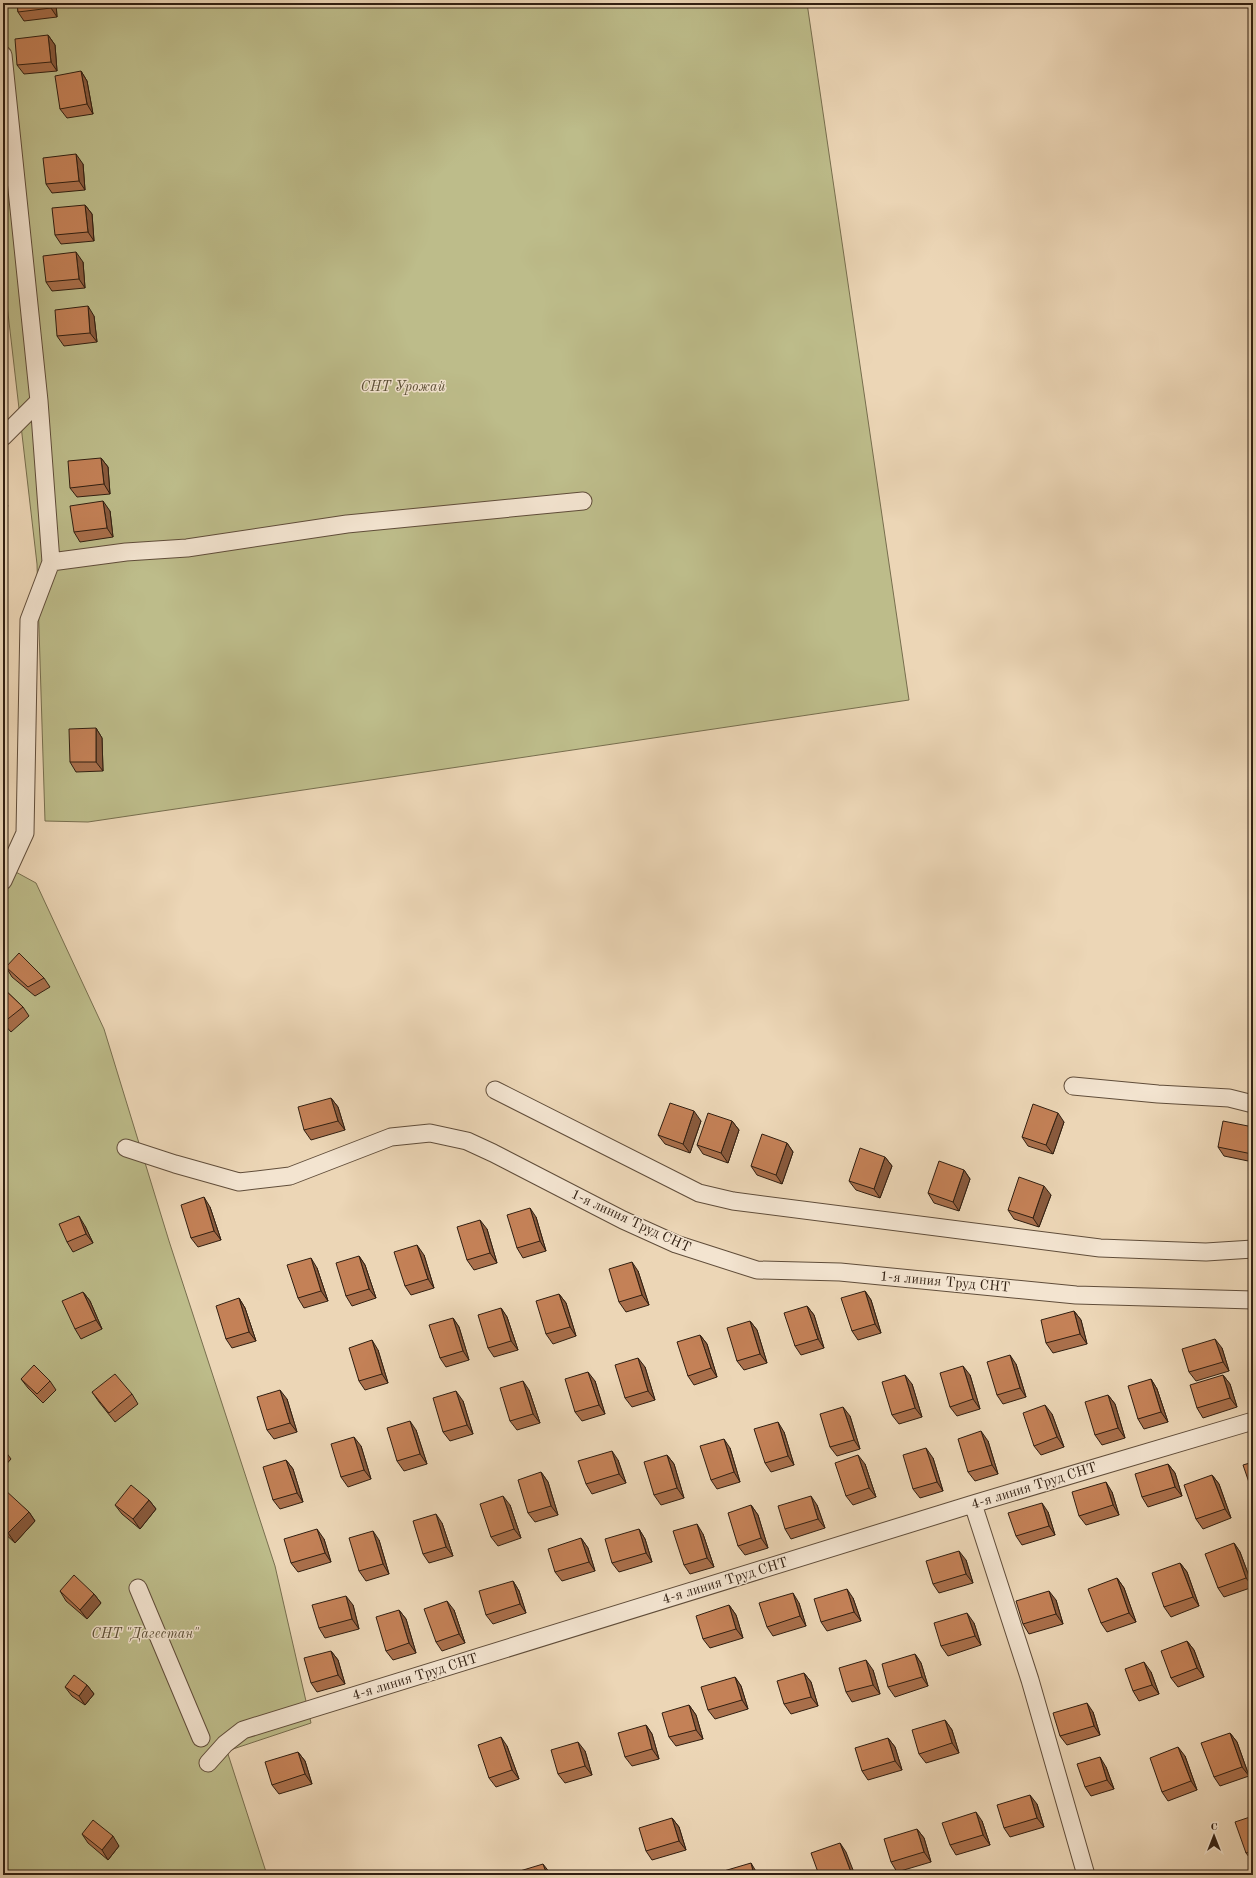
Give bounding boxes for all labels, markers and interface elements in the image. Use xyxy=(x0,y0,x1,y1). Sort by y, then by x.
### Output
park label: СНТ Урожай xyxy=(361,380,445,395)
street label: 1-я линия Труд СНТ xyxy=(569,1187,693,1255)
street label: 1-я линия Труд СНТ xyxy=(879,1269,1011,1295)
street label: 4-я линия Труд СНТ xyxy=(970,1460,1098,1512)
street label: 4-я линия Труд СНТ xyxy=(661,1555,789,1607)
park label: СНТ "Дагестан" xyxy=(91,1627,199,1642)
street label: 4-я линия Труд СНТ xyxy=(351,1651,479,1703)
north arrow xyxy=(1194,1816,1234,1856)
text: С xyxy=(1210,1822,1218,1833)

